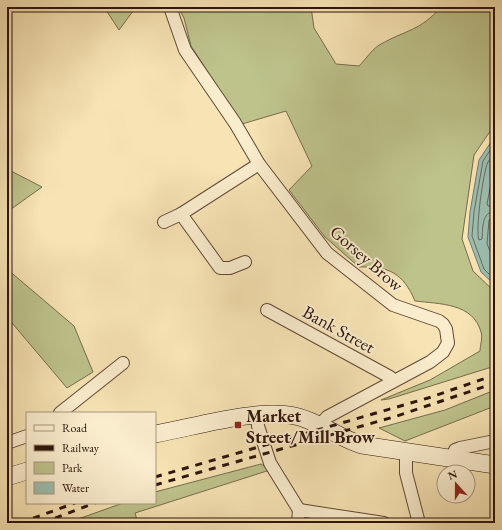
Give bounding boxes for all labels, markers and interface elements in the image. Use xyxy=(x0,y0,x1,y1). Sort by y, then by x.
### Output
street label: Gorsey Brow xyxy=(326,220,409,297)
street label: Bank Street xyxy=(299,300,379,358)
place label: Market Street/Mill Brow xyxy=(246,404,376,448)
legend xyxy=(26,412,156,504)
text: Road xyxy=(62,420,88,436)
marker: Market Street/Mill Brow xyxy=(233,420,243,430)
text: Railway xyxy=(62,440,100,456)
text: Park xyxy=(62,460,83,476)
north arrow xyxy=(436,464,476,504)
text: N xyxy=(446,466,459,483)
text: Water xyxy=(62,480,89,496)

